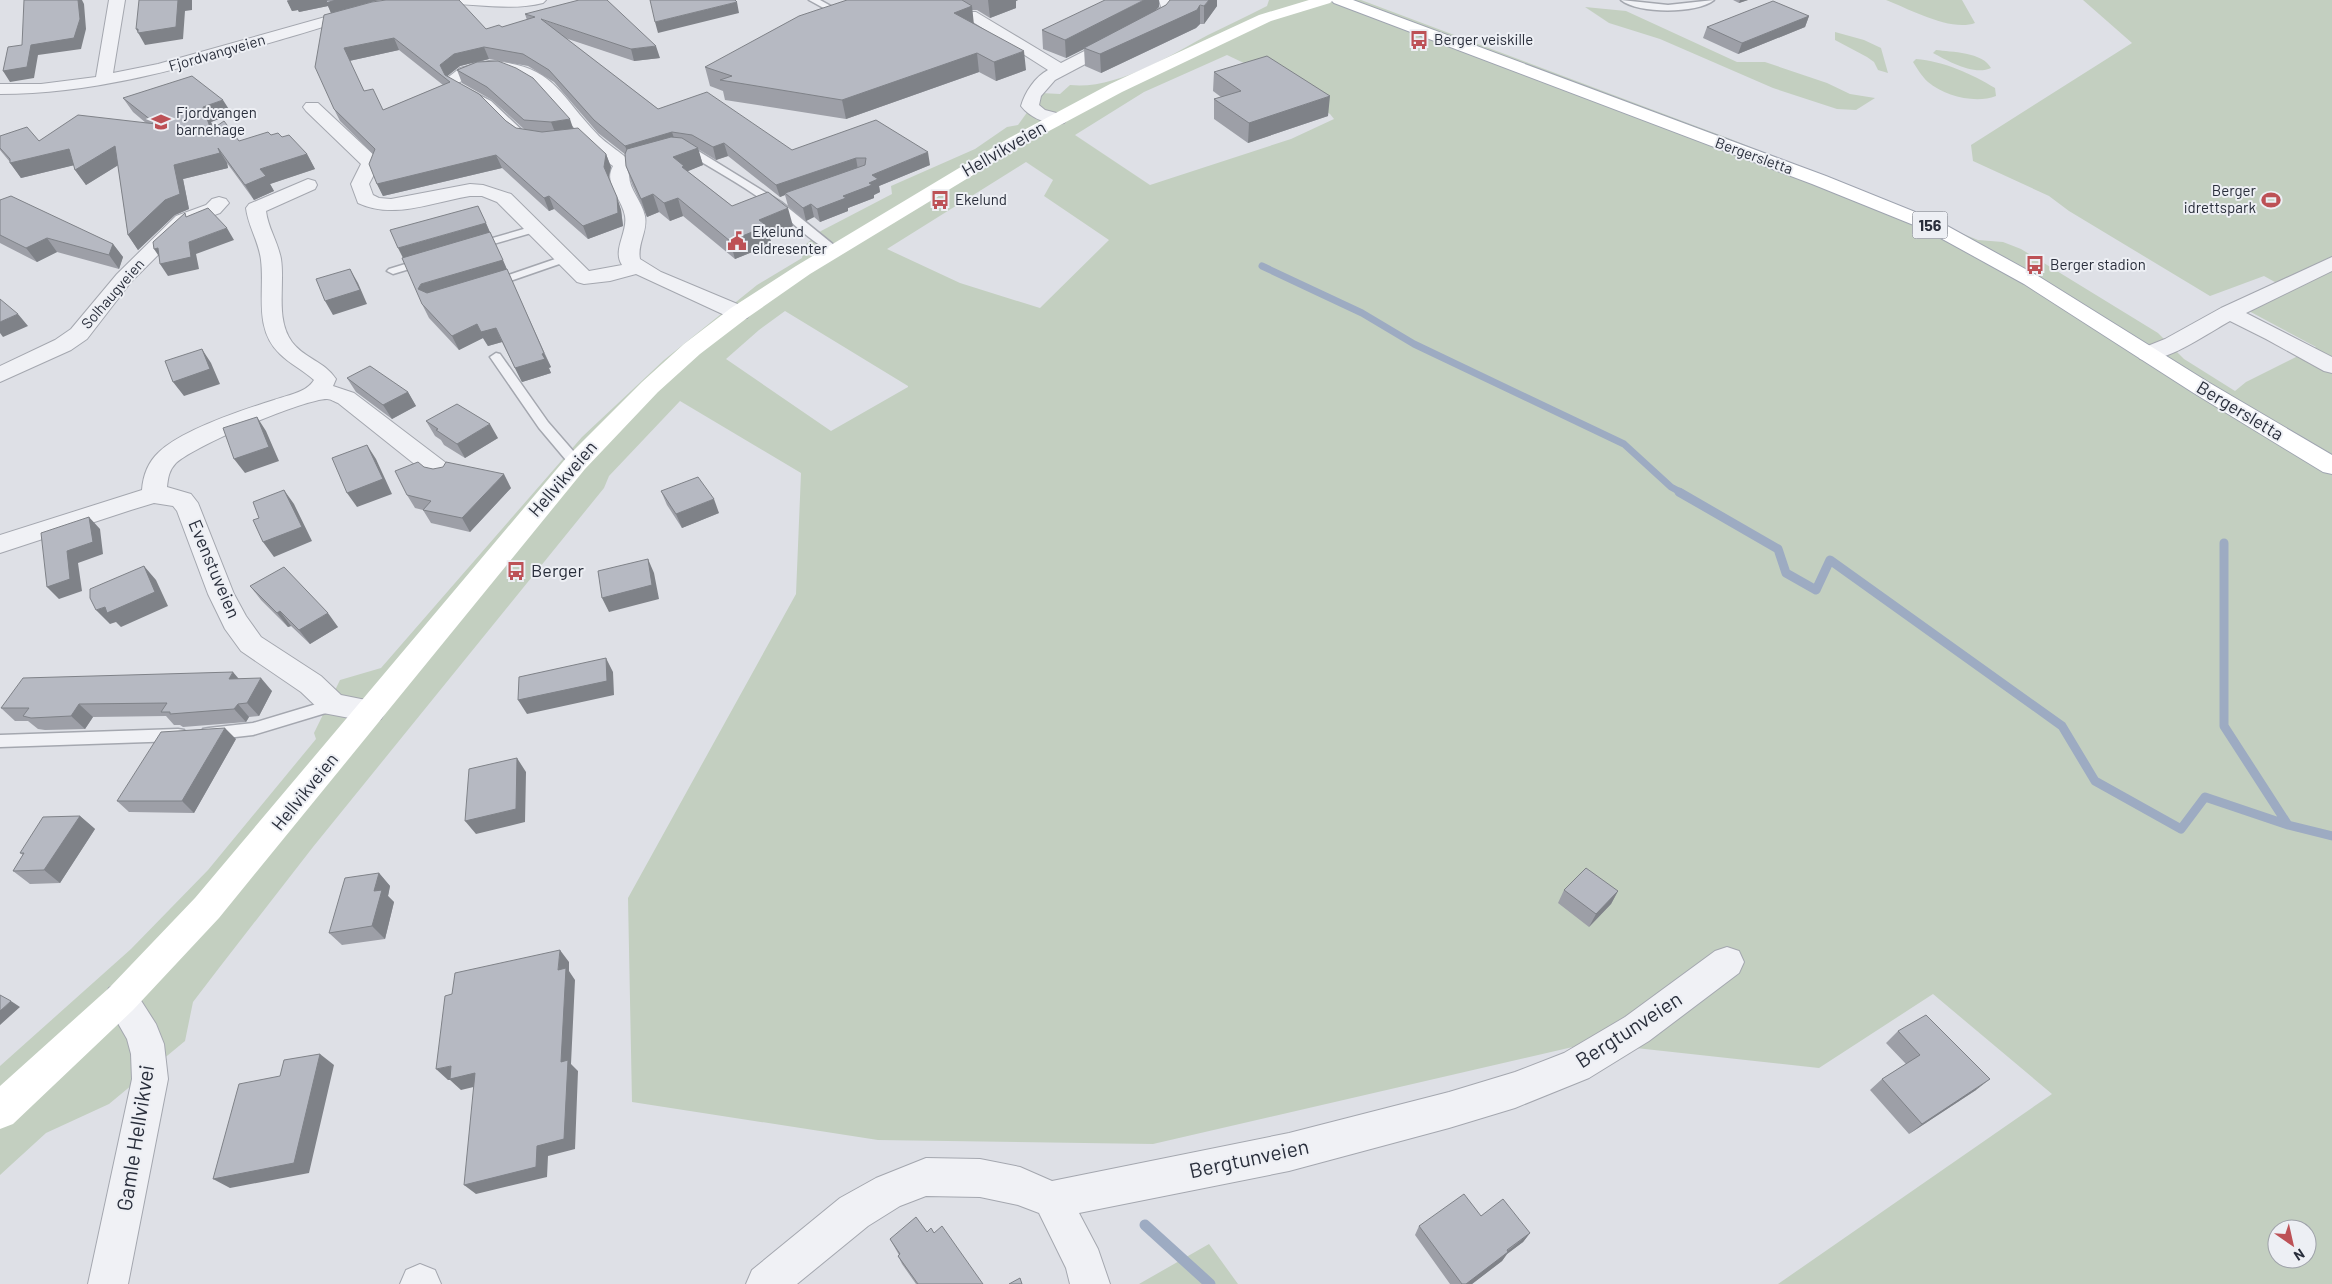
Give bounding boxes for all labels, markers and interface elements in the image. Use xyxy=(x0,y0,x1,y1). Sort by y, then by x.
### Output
bus stop icon: Berger veiskille xyxy=(1408,29,1430,51)
street label: Fjordvangveien xyxy=(166,30,267,74)
place label: Berger veiskille xyxy=(1434,30,1533,48)
place label: Fjordvangen barnehage xyxy=(176,103,257,138)
school or university icon: Fjordvangen barnehage xyxy=(150,111,172,133)
street label: Hellvikveien xyxy=(957,115,1050,181)
street label: Bergersletta xyxy=(1713,133,1796,177)
place label: Berger idrettspark xyxy=(2184,181,2257,216)
bus stop icon: Ekelund xyxy=(929,189,951,211)
sports icon: Berger idrettspark xyxy=(2260,189,2282,211)
place label: Ekelund xyxy=(955,190,1007,208)
road number: 156 xyxy=(1912,212,1948,238)
place label: Ekelund eldresenter xyxy=(752,222,827,257)
public building icon: Ekelund eldresenter xyxy=(726,230,748,252)
bus stop icon: Berger stadion xyxy=(2024,254,2046,276)
street label: Solhaugveien xyxy=(77,255,148,332)
place label: Berger stadion xyxy=(2050,255,2146,273)
street label: Bergersletta xyxy=(2193,376,2288,445)
street label: Hellvikveien xyxy=(523,436,601,521)
street label: Evenstuveien xyxy=(184,516,246,621)
place label: Berger xyxy=(531,559,584,581)
bus stop icon: Berger xyxy=(505,560,527,582)
street label: Hellvikveien xyxy=(266,748,342,835)
street label: Bergtunveien xyxy=(1570,985,1686,1072)
street label: Gamle Hellvikvei xyxy=(111,1063,158,1213)
street label: Bergtunveien xyxy=(1187,1133,1311,1182)
north arrow xyxy=(2267,1219,2317,1269)
text: N xyxy=(2291,1246,2308,1265)

